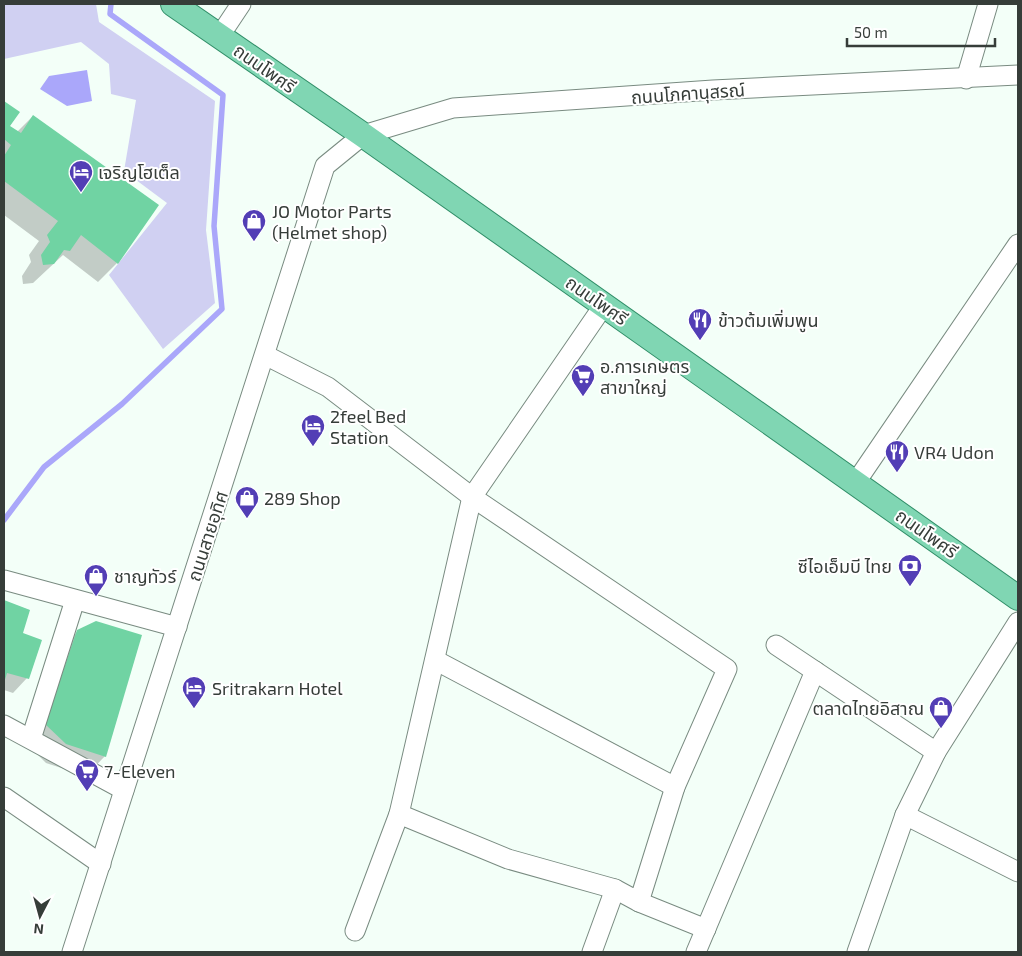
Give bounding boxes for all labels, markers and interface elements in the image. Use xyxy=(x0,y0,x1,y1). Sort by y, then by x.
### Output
scale bar xyxy=(847,15,994,47)
text: 50 m xyxy=(854,23,888,41)
street label: ถนนโพศรี xyxy=(230,39,300,97)
street label: ถนนโภคานุสรณ์ xyxy=(630,78,746,109)
hotel icon: เจริญโฮเต็ล xyxy=(68,159,94,193)
place label: เจริญโฮเต็ล xyxy=(98,161,180,183)
place label: JO Motor Parts (Helmet shop) xyxy=(272,200,392,243)
shop icon: JO Motor Parts (Helmet shop) xyxy=(241,208,267,242)
street label: ถนนโพศรี xyxy=(562,271,632,329)
restaurant icon: ข้าวต้มเพิ่มพูน xyxy=(687,307,713,341)
place label: ข้าวต้มเพิ่มพูน xyxy=(718,309,819,333)
place label: อ.การเกษตร สาขาใหญ่ xyxy=(600,355,689,398)
supermarket icon: อ.การเกษตร สาขาใหญ่ xyxy=(570,363,596,397)
place label: 2feel Bed Station xyxy=(330,405,406,448)
hotel icon: 2feel Bed Station xyxy=(300,413,326,447)
restaurant icon: VR4 Udon xyxy=(884,439,910,473)
place label: VR4 Udon xyxy=(914,441,994,463)
shop icon: 289 Shop xyxy=(234,485,260,519)
place label: 289 Shop xyxy=(264,487,341,509)
street label: ถนนสายอุทิศ xyxy=(182,488,233,584)
street label: ถนนโพศรี xyxy=(892,504,962,562)
bank icon: ซีไอเอ็มบี ไทย xyxy=(897,553,923,587)
place label: ซีไอเอ็มบี ไทย xyxy=(798,555,892,577)
shop icon: ชาญทัวร์ xyxy=(83,563,109,597)
place label: ชาญทัวร์ xyxy=(114,565,177,587)
hotel icon: Sritrakarn Hotel xyxy=(181,675,207,709)
place label: Sritrakarn Hotel xyxy=(212,677,343,699)
shop icon: ตลาดไทยอิสาณ xyxy=(928,695,954,729)
place label: ตลาดไทยอิสาณ xyxy=(812,697,924,719)
supermarket icon: 7-Eleven xyxy=(74,758,100,792)
place label: 7-Eleven xyxy=(104,760,176,782)
north arrow xyxy=(15,891,65,941)
text: N xyxy=(33,920,45,938)

